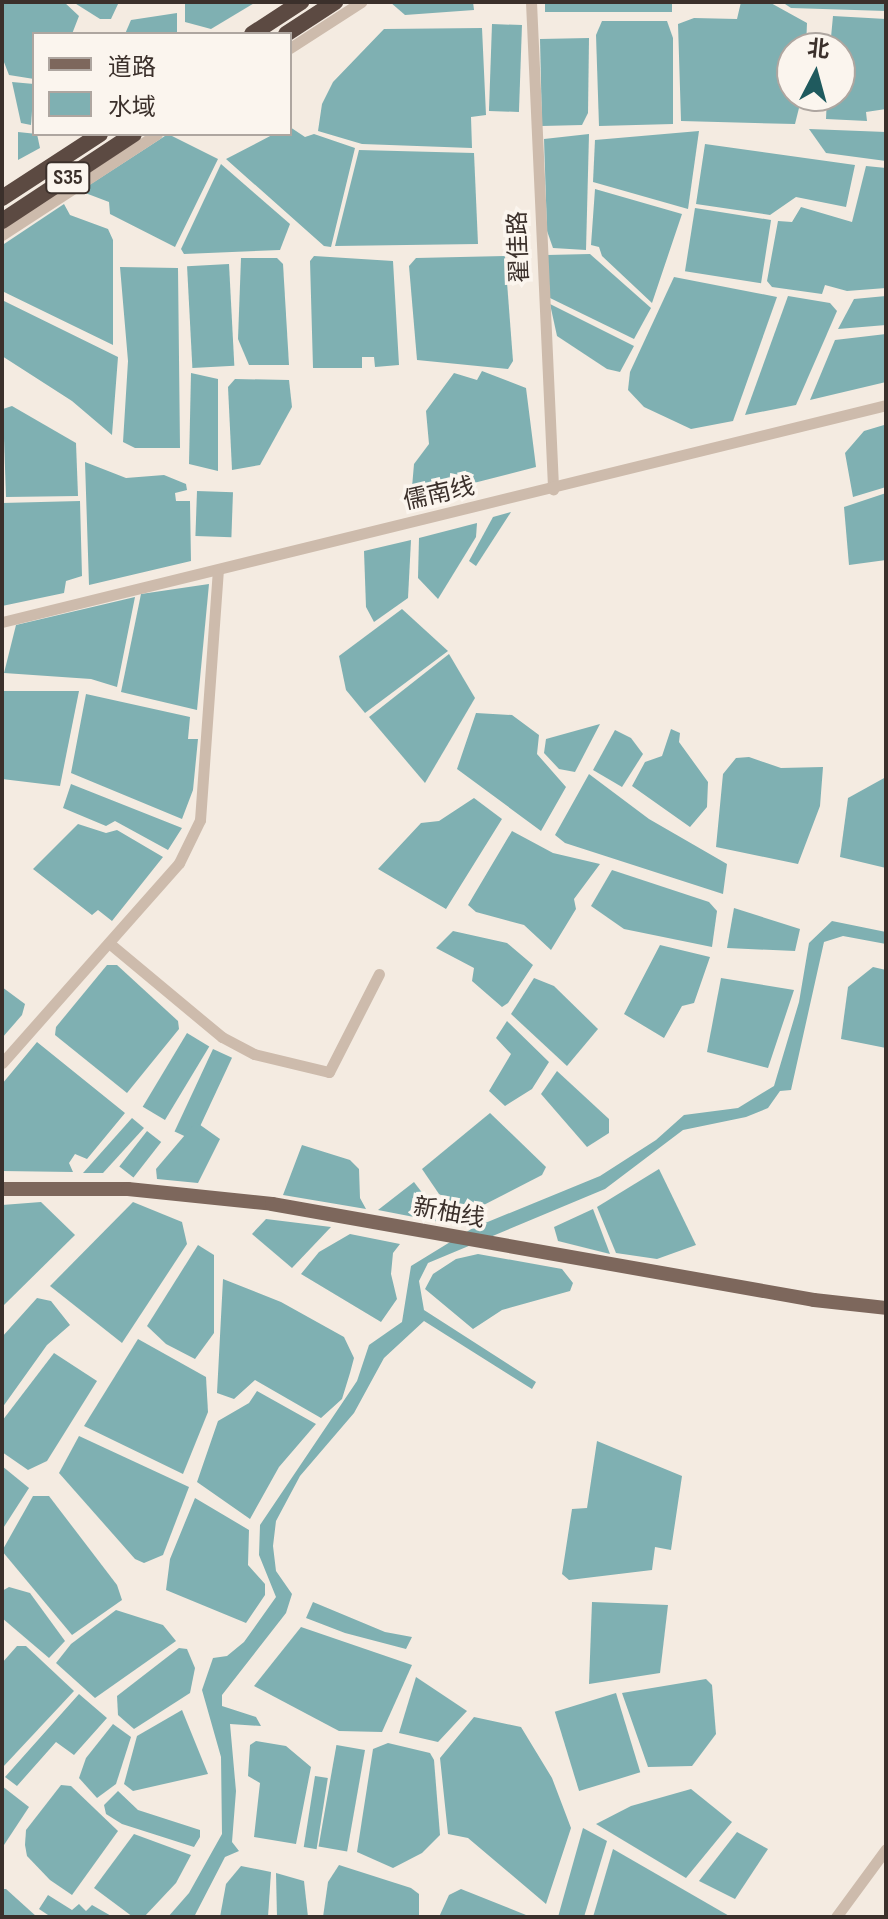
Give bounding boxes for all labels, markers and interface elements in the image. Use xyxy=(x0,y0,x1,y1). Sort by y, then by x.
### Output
legend xyxy=(32,32,292,136)
north arrow xyxy=(776,32,856,112)
text: 北 xyxy=(806,35,831,64)
text: 道路 xyxy=(108,53,156,82)
text: 水域 xyxy=(108,93,156,122)
road number: S35 xyxy=(44,160,92,196)
street label: 翟佳路 xyxy=(503,211,535,283)
street label: 儒南线 xyxy=(401,472,477,516)
street label: 新柚线 xyxy=(411,1193,487,1233)

